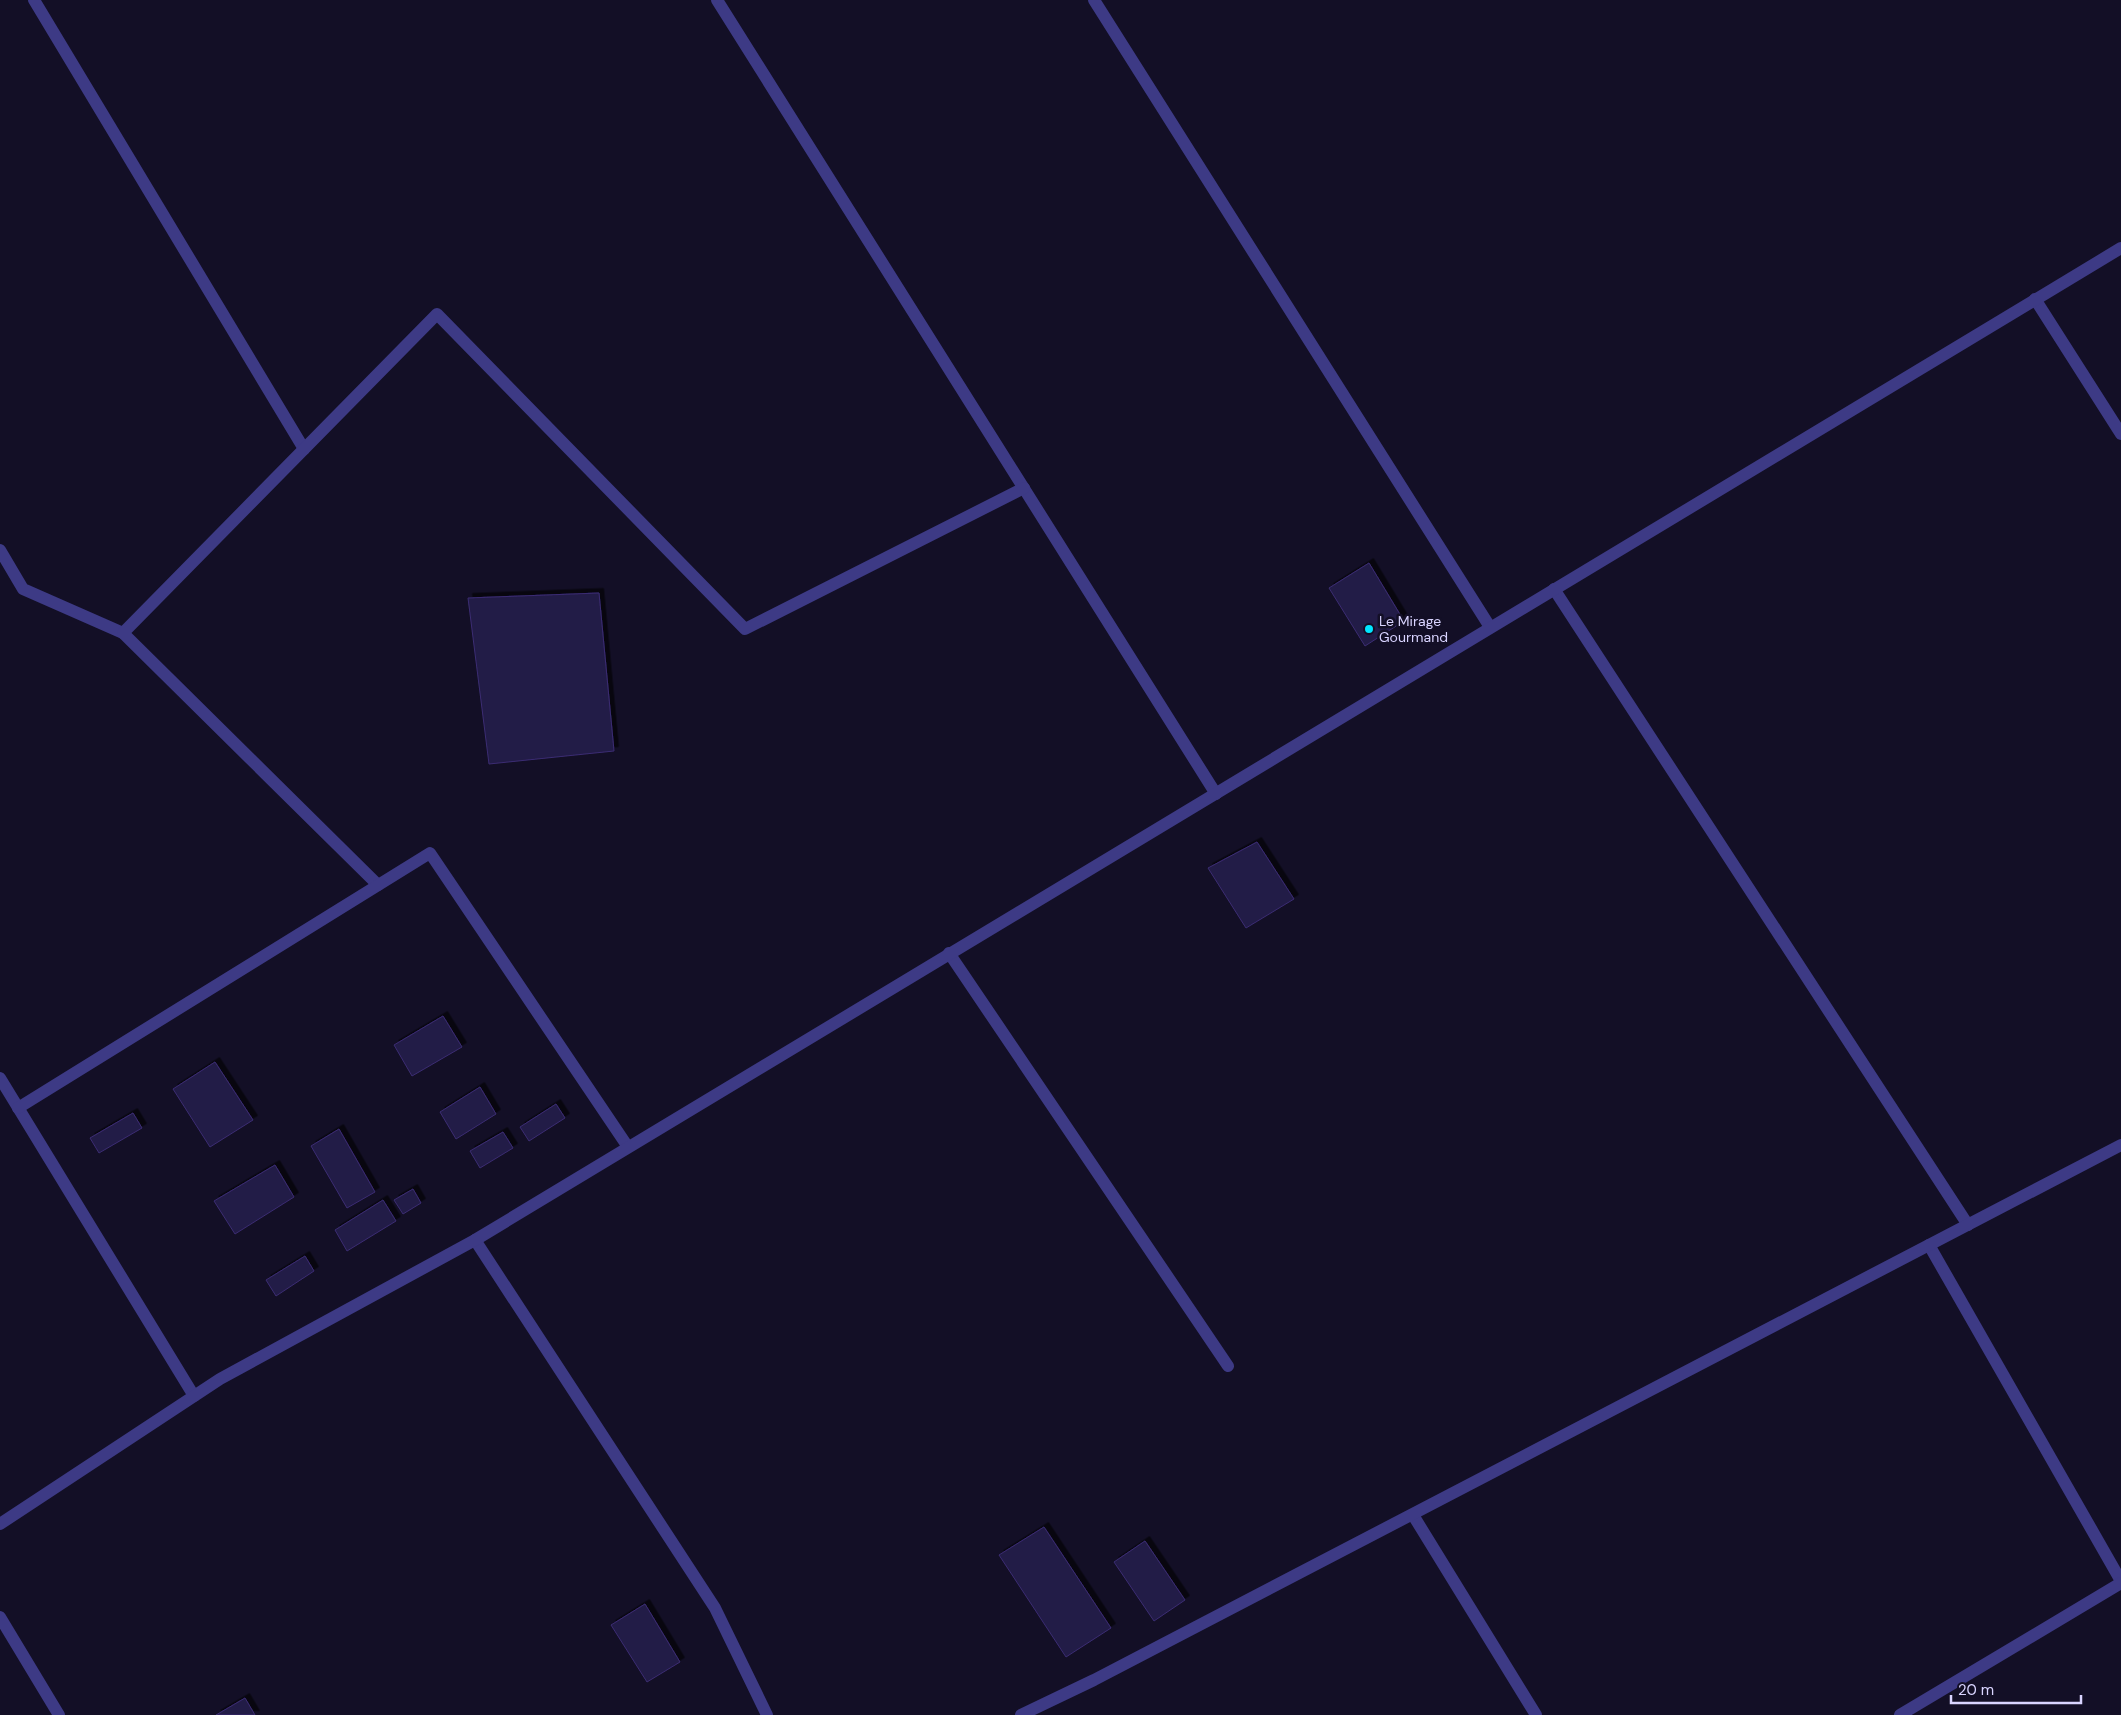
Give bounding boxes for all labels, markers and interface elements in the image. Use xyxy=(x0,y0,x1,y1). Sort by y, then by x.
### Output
place label: Le Mirage Gourmand xyxy=(1379,612,1448,646)
marker: Le Mirage Gourmand xyxy=(1363,623,1375,635)
scale bar xyxy=(1951,1672,2081,1704)
text: 20 m xyxy=(1958,1680,1994,1700)

